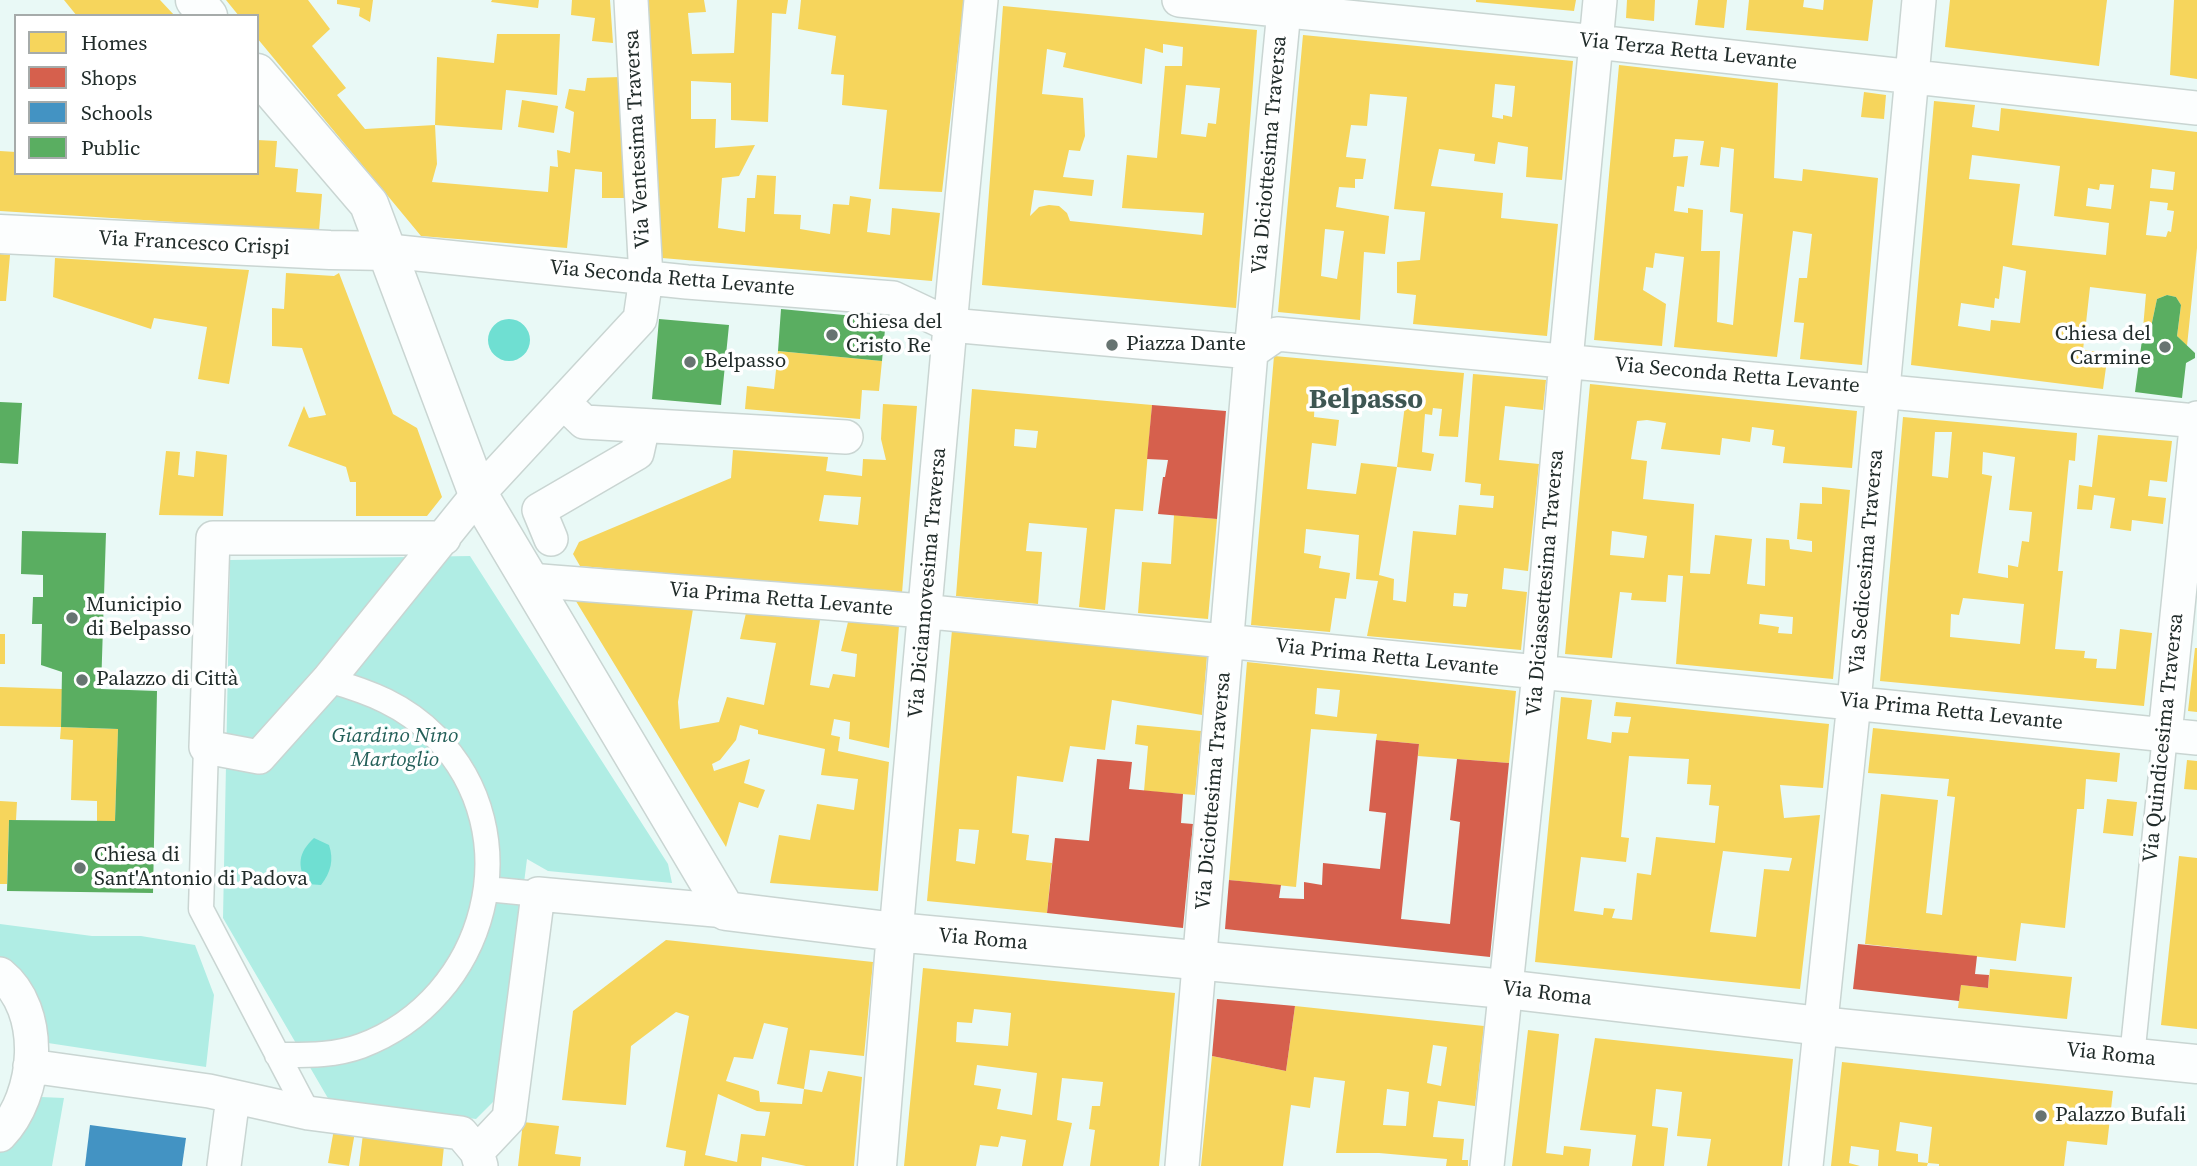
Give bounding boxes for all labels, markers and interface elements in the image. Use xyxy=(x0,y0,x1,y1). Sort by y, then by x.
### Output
legend xyxy=(14,14,259,175)
text: Homes xyxy=(81,28,147,57)
street label: Via Terza Retta Levante xyxy=(1578,28,1798,76)
street label: Via Ventesima Traversa xyxy=(620,29,656,249)
street label: Via Diciottesima Traversa xyxy=(1247,35,1293,275)
text: Shops xyxy=(81,63,137,92)
text: Schools xyxy=(81,98,153,127)
text: Public xyxy=(81,133,140,162)
street label: Via Francesco Crispi xyxy=(98,226,290,262)
street label: Via Seconda Retta Levante xyxy=(548,256,796,302)
place label: Chiesa del Cristo Re xyxy=(846,310,942,360)
place label: Chiesa del Carmine xyxy=(2055,322,2151,372)
marker: Chiesa del Cristo Re xyxy=(824,327,840,343)
place label: Piazza Dante xyxy=(1126,332,1246,358)
marker: Piazza Dante xyxy=(1104,337,1120,353)
marker: Chiesa del Carmine xyxy=(2157,339,2173,355)
place label: Belpasso xyxy=(704,349,786,375)
street label: Via Seconda Retta Levante xyxy=(1613,353,1861,399)
marker: Belpasso xyxy=(682,354,698,370)
district label: Belpasso xyxy=(1309,384,1423,418)
street label: Via Diciannovesima Traversa xyxy=(904,447,952,719)
street label: Via Sedicesima Traversa xyxy=(1845,448,1889,676)
street label: Via Diciassettesima Traversa xyxy=(1522,449,1570,717)
street label: Via Prima Retta Levante xyxy=(668,578,894,622)
place label: Municipio di Belpasso xyxy=(86,593,191,643)
marker: Municipio di Belpasso xyxy=(64,610,80,626)
street label: Via Quindicesima Traversa xyxy=(2138,612,2190,864)
street label: Via Prima Retta Levante xyxy=(1274,634,1500,682)
place label: Palazzo di Città xyxy=(96,667,238,693)
street label: Via Diciottesima Traversa xyxy=(1191,671,1237,911)
marker: Palazzo di Città xyxy=(74,672,90,688)
street label: Via Prima Retta Levante xyxy=(1838,688,2064,736)
park label: Giardino Nino Martoglio xyxy=(332,724,458,774)
place label: Chiesa di Sant'Antonio di Padova xyxy=(94,843,308,893)
marker: Chiesa di Sant'Antonio di Padova xyxy=(72,860,88,876)
street label: Via Roma xyxy=(937,924,1029,956)
street label: Via Roma xyxy=(1501,976,1593,1012)
street label: Via Roma xyxy=(2065,1038,2157,1072)
place label: Palazzo Bufali xyxy=(2055,1103,2186,1129)
marker: Palazzo Bufali xyxy=(2033,1108,2049,1124)

